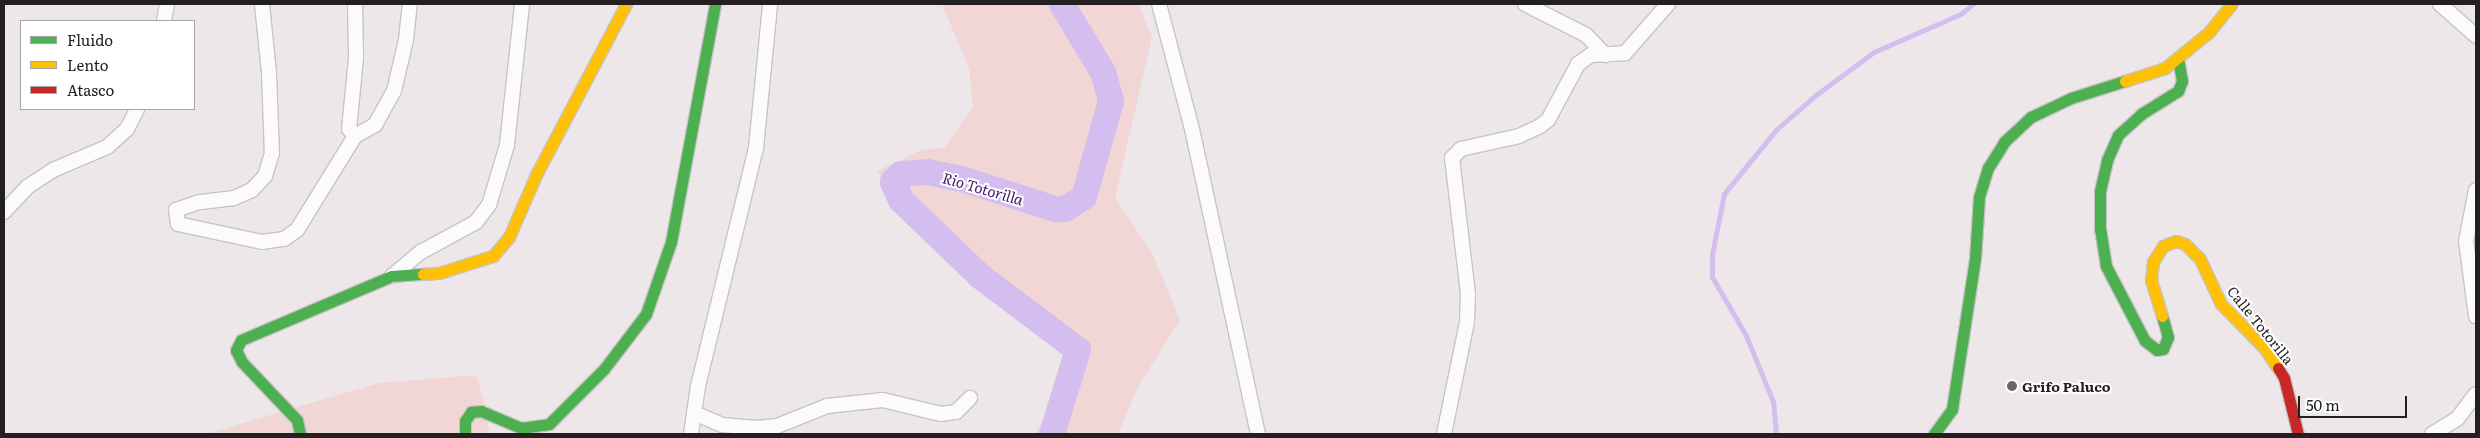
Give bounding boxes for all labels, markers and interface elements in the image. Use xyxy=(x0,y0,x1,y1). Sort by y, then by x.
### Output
legend xyxy=(20,20,195,110)
text: Fluido xyxy=(67,28,113,51)
text: Lento xyxy=(67,53,108,76)
text: Atasco xyxy=(67,78,114,101)
water label: Rio Totorilla xyxy=(940,168,1026,208)
street label: Calle Totorilla xyxy=(2224,283,2298,367)
place label: Grifo Paluco xyxy=(2022,378,2111,394)
marker: Grifo Paluco xyxy=(2006,380,2018,392)
scale bar xyxy=(2300,386,2409,418)
text: 50 m xyxy=(2306,393,2340,416)

